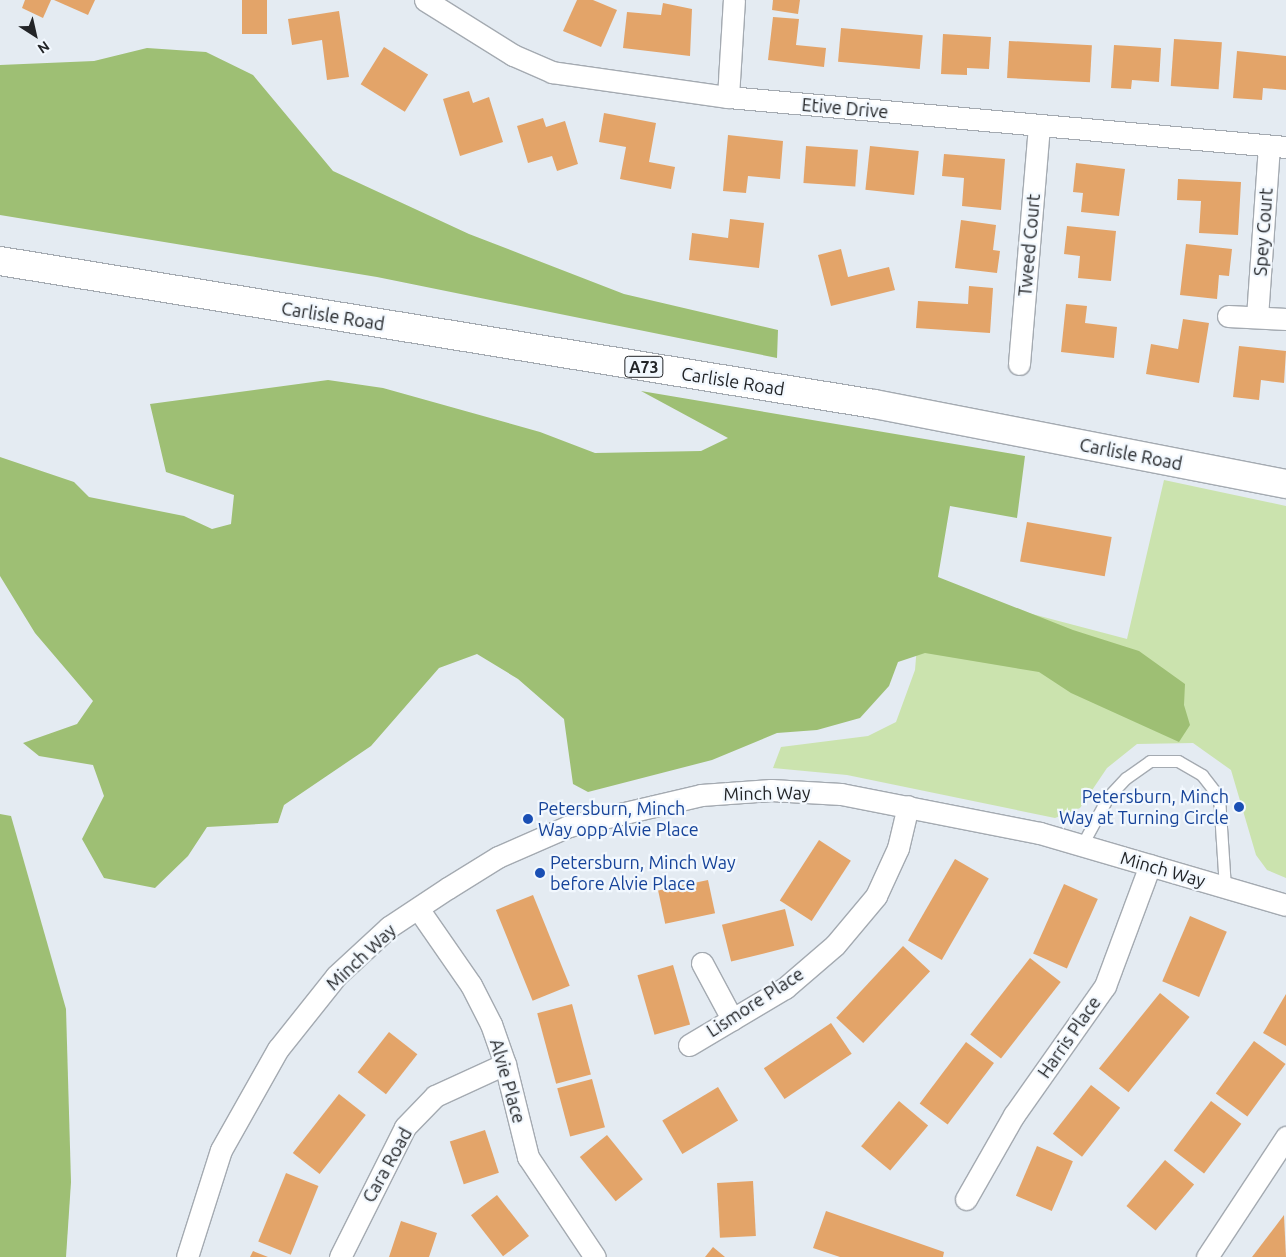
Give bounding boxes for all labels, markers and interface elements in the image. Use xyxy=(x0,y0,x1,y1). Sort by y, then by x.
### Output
north arrow xyxy=(10,10,60,60)
text: N xyxy=(35,38,52,57)
street label: Etive Drive xyxy=(801,93,889,123)
street label: Spey Court xyxy=(1249,187,1277,277)
street label: Tweed Court xyxy=(1014,193,1044,297)
street label: Carlisle Road xyxy=(280,297,386,335)
road number: A73 xyxy=(624,354,664,381)
street label: Carlisle Road xyxy=(680,362,786,400)
street label: Carlisle Road xyxy=(1078,433,1184,475)
street label: Minch Way xyxy=(723,781,811,805)
place label: Petersburn, Minch Way at Turning Circle xyxy=(1059,786,1229,829)
place label: Petersburn, Minch Way opp Alvie Place xyxy=(538,798,699,841)
marker: Petersburn, Minch Way at Turning Circle xyxy=(1233,801,1245,813)
marker: Petersburn, Minch Way opp Alvie Place xyxy=(522,813,534,825)
street label: Minch Way xyxy=(1118,847,1208,891)
place label: Petersburn, Minch Way before Alvie Place xyxy=(550,852,736,894)
marker: Petersburn, Minch Way before Alvie Place xyxy=(534,867,546,879)
street label: Minch Way xyxy=(322,919,400,995)
street label: Lismore Place xyxy=(702,963,808,1041)
street label: Harris Place xyxy=(1033,992,1105,1082)
street label: Alvie Place xyxy=(486,1036,530,1126)
street label: Cara Road xyxy=(358,1124,416,1206)

